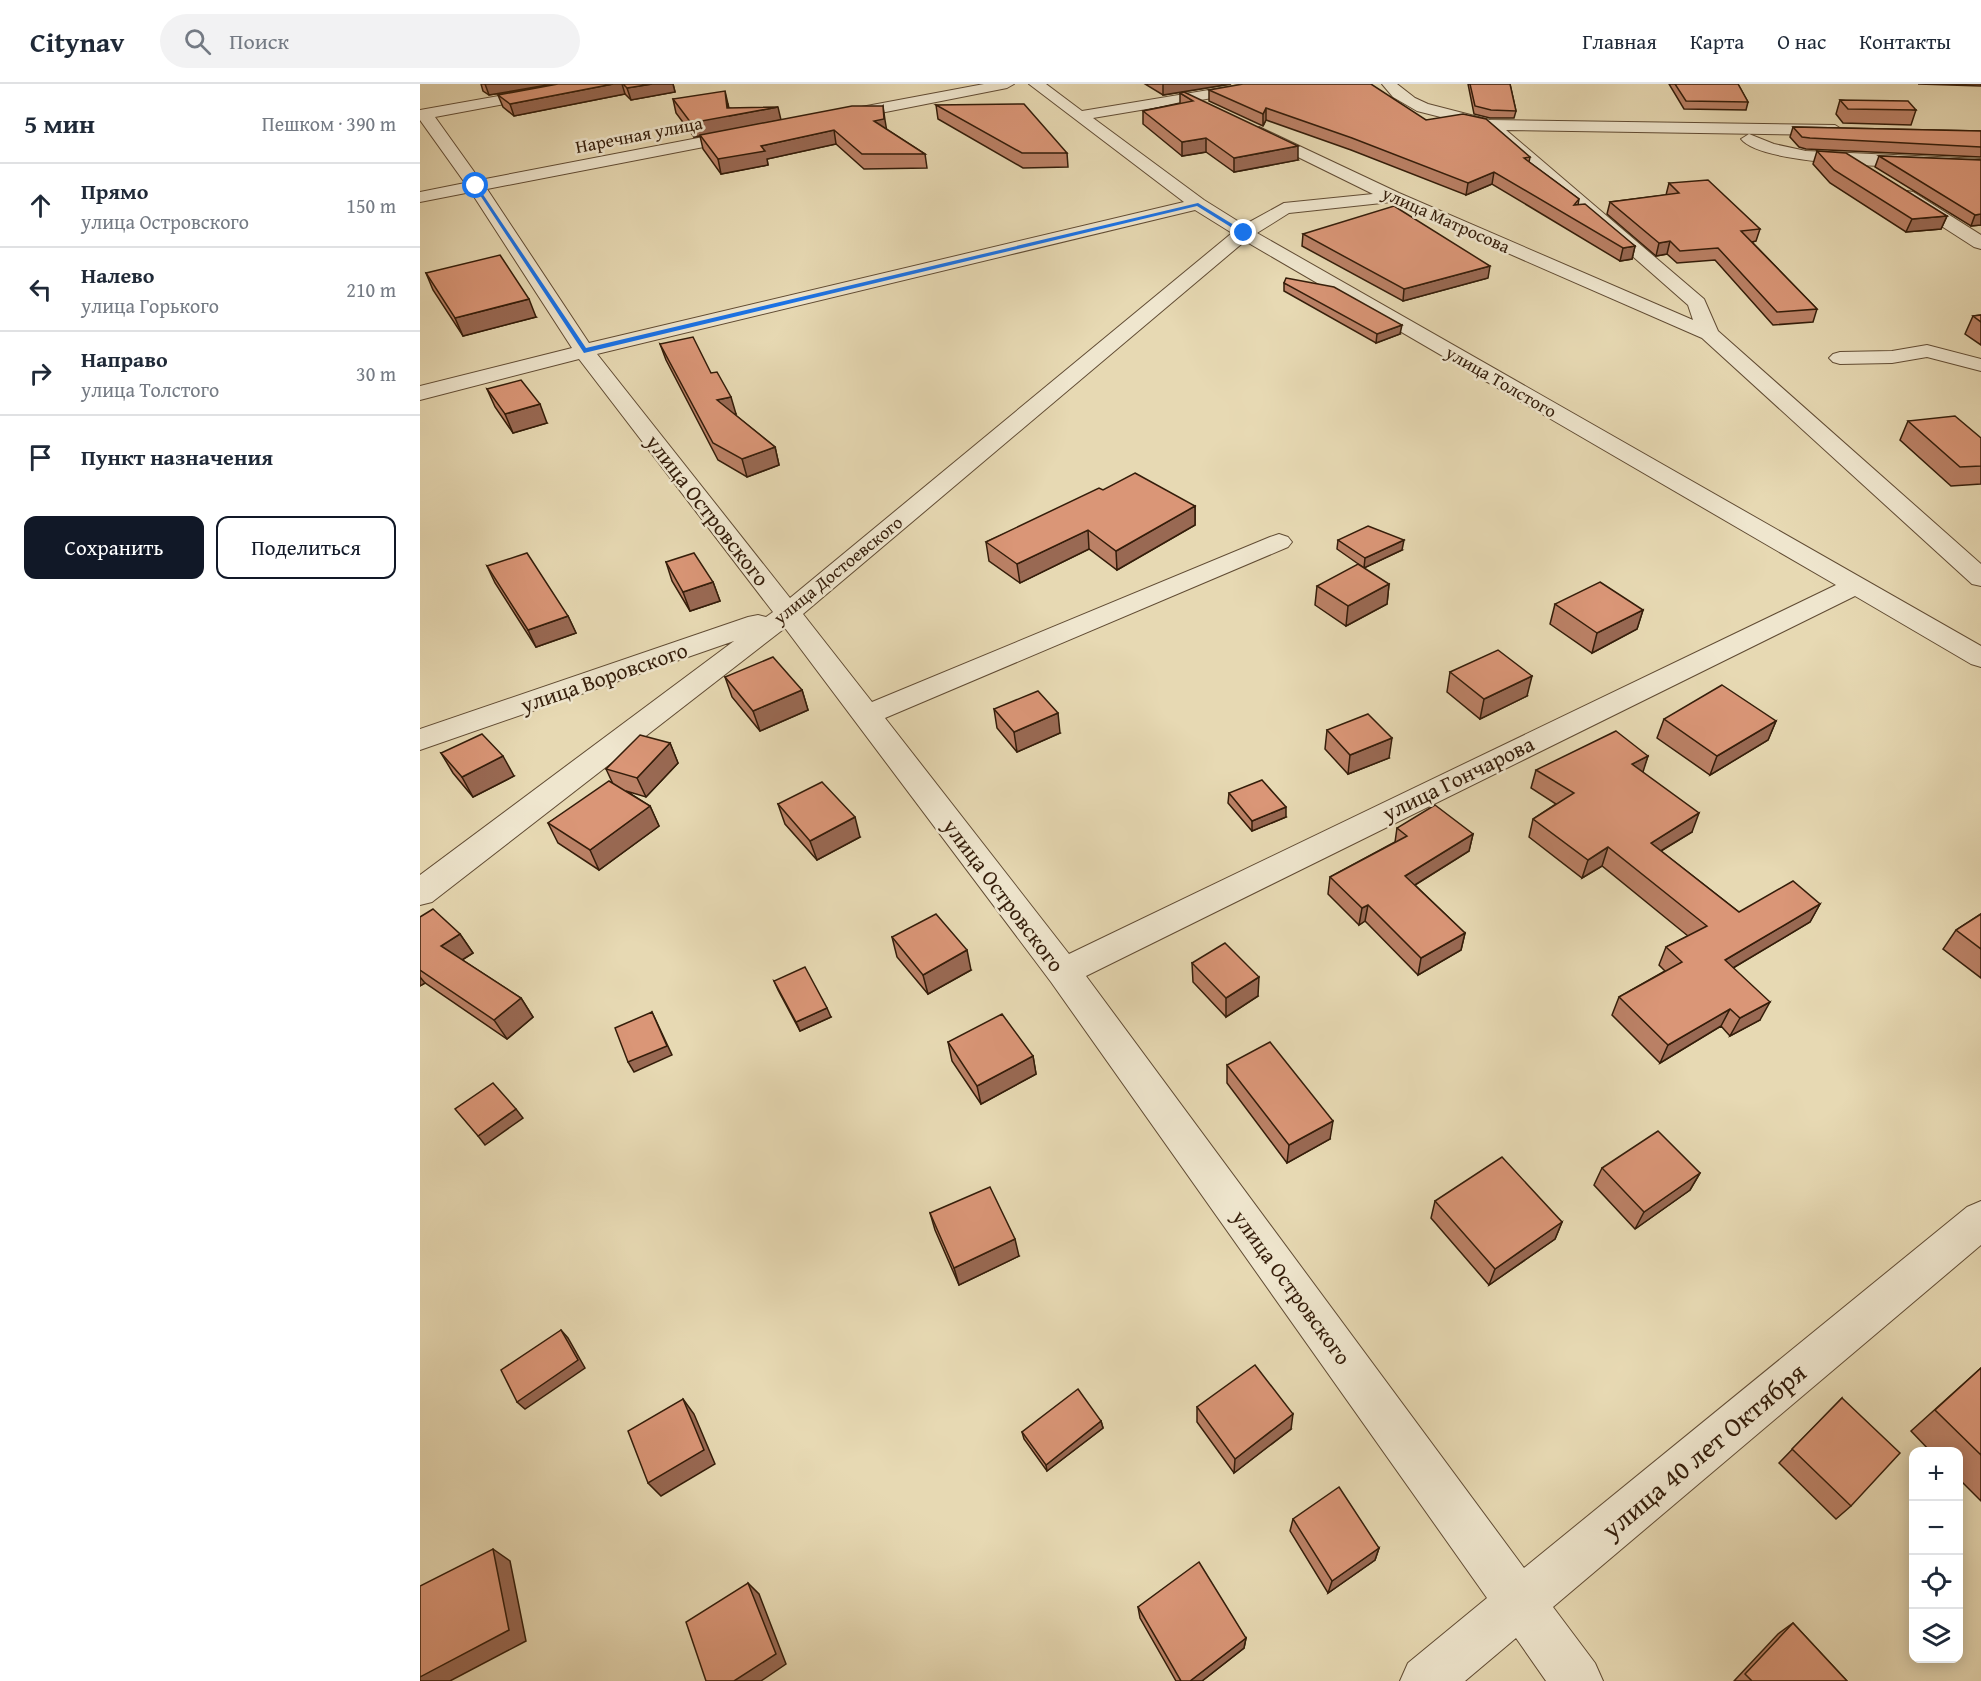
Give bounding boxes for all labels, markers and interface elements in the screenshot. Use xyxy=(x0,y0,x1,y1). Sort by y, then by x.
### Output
search box xyxy=(160,14,580,68)
text: Citynav xyxy=(30,21,124,62)
icon: search xyxy=(181,25,214,58)
text: Поиск xyxy=(229,25,289,57)
text: Главная xyxy=(1582,26,1657,57)
text: Карта xyxy=(1690,26,1744,57)
text: О нас xyxy=(1777,26,1826,57)
text: Контакты xyxy=(1859,26,1951,57)
text: 5 мин xyxy=(24,104,95,143)
text: Пешком · 390 m xyxy=(262,109,396,138)
street label: Наречная улица xyxy=(573,109,705,160)
route start xyxy=(462,172,488,198)
text: Прямо xyxy=(81,175,148,207)
street label: улица Матросова xyxy=(1377,179,1515,260)
icon: ahead xyxy=(24,189,57,222)
text: 150 m xyxy=(346,191,396,220)
text: улица Островского xyxy=(81,207,249,236)
route end xyxy=(1230,219,1256,245)
text: Налево xyxy=(81,259,154,291)
icon: left xyxy=(24,273,57,306)
text: 210 m xyxy=(346,275,396,304)
text: улица Горького xyxy=(81,291,219,320)
street label: улица Толстого xyxy=(1440,338,1562,424)
text: Направо xyxy=(81,343,168,375)
icon: right xyxy=(24,357,57,390)
text: 30 m xyxy=(356,359,396,388)
text: улица Толстого xyxy=(81,375,219,404)
street label: улица Островского xyxy=(638,427,777,593)
icon: arrive xyxy=(24,441,57,474)
text: Пункт назначения xyxy=(81,441,273,473)
street label: улица Достоевского xyxy=(766,509,908,631)
button: Сохранить xyxy=(24,516,204,579)
button: Поделиться xyxy=(216,516,396,579)
street label: улица Воровского xyxy=(515,633,692,721)
street label: улица Гончарова xyxy=(1376,727,1540,829)
street label: улица Островского xyxy=(935,811,1072,978)
street label: улица Островского xyxy=(1224,1202,1359,1371)
street label: улица 40 лет Октября xyxy=(1591,1352,1815,1549)
map controls xyxy=(1909,1447,1963,1663)
button: + xyxy=(1909,1447,1963,1501)
button: − xyxy=(1909,1501,1963,1555)
button: locate xyxy=(1909,1555,1963,1609)
button: layers xyxy=(1909,1609,1963,1663)

